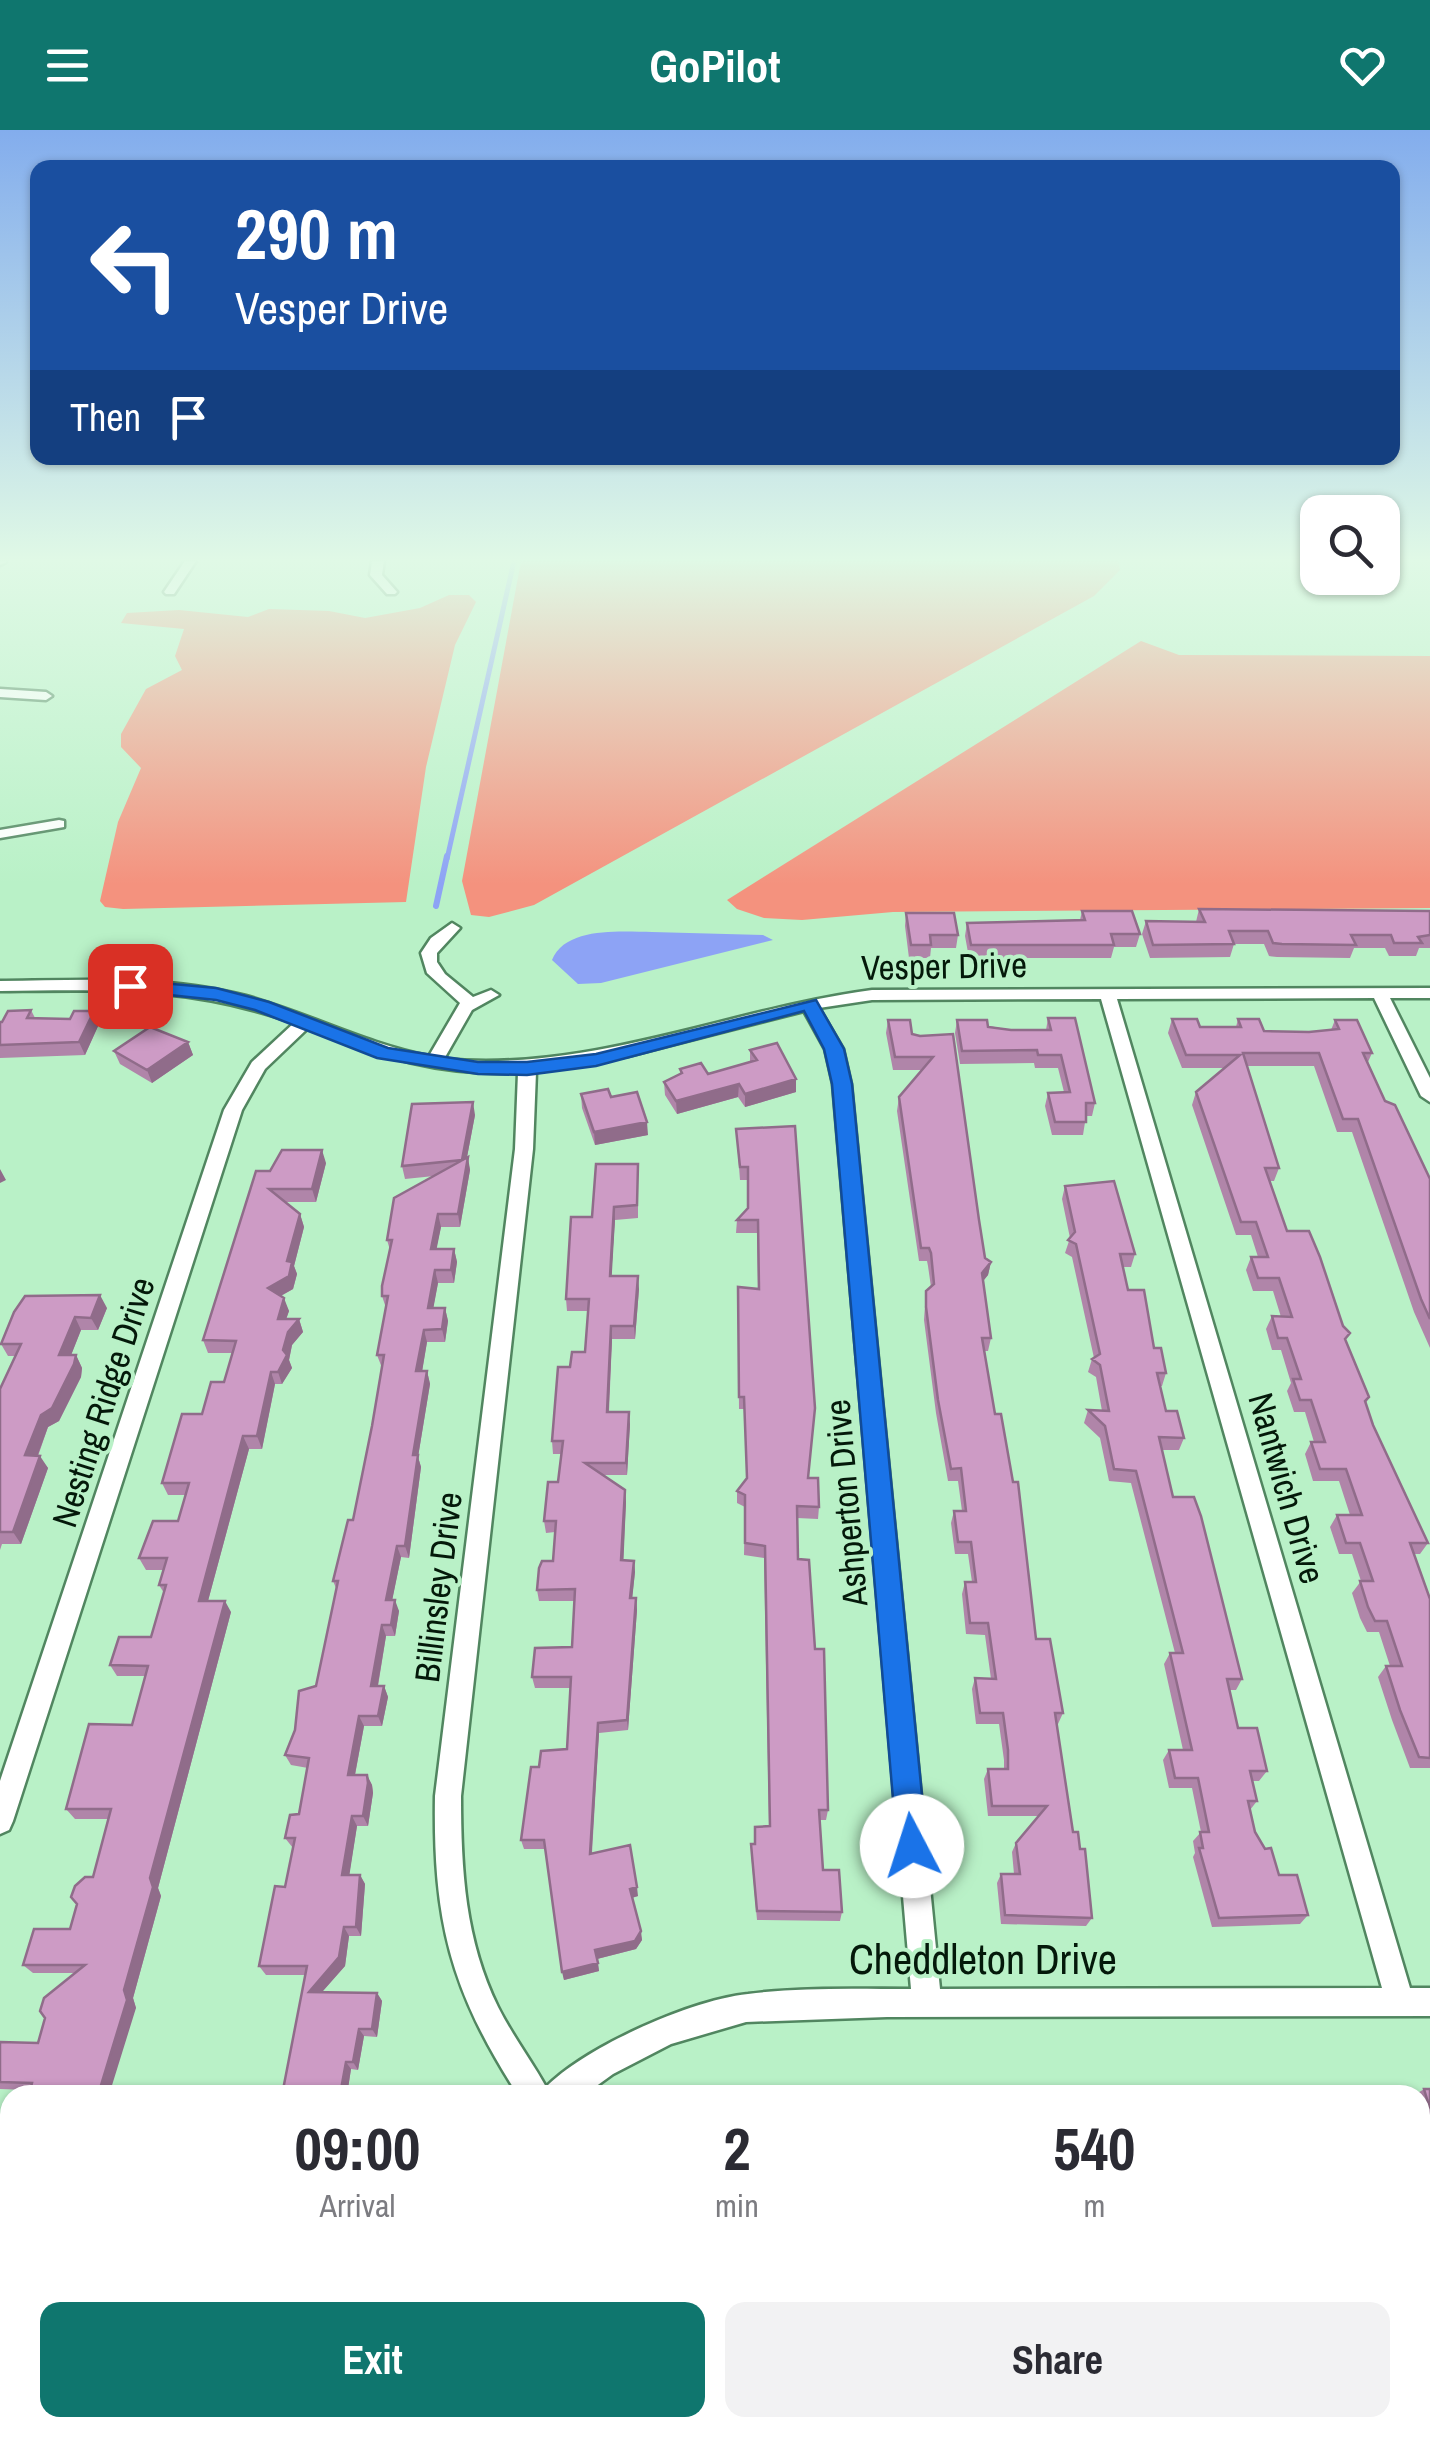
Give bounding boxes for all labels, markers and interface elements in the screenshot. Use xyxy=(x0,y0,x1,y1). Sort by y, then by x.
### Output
text: GoPilot xyxy=(649,35,781,96)
icon: menu xyxy=(40,38,95,93)
icon: heart xyxy=(1335,38,1390,93)
text: 290 m xyxy=(235,187,398,281)
icon: left xyxy=(70,200,200,330)
text: Vesper Drive xyxy=(235,277,448,338)
icon: arrive xyxy=(161,390,216,445)
text: Then xyxy=(70,392,141,443)
map controls xyxy=(1300,495,1400,595)
button: search xyxy=(1300,495,1400,595)
street label: Vesper Drive xyxy=(861,941,1027,991)
pin xyxy=(88,944,173,1029)
icon: arrive xyxy=(103,959,158,1014)
street label: Nesting Ridge Drive xyxy=(40,1271,166,1533)
street label: Nantwich Drive xyxy=(1237,1387,1337,1589)
street label: Ashperton Drive xyxy=(814,1398,879,1609)
street label: Billinsley Drive xyxy=(403,1489,473,1685)
position arrow xyxy=(860,1794,964,1898)
street label: Cheddleton Drive xyxy=(849,1931,1117,1987)
text: 09:00 xyxy=(295,2108,420,2189)
text: 2 xyxy=(723,2108,751,2189)
text: 540 xyxy=(1053,2108,1135,2189)
text: Arrival xyxy=(320,2184,395,2227)
text: min xyxy=(715,2184,759,2227)
text: m xyxy=(1083,2184,1105,2227)
button: Exit xyxy=(40,2302,705,2417)
button: Share xyxy=(725,2302,1390,2417)

